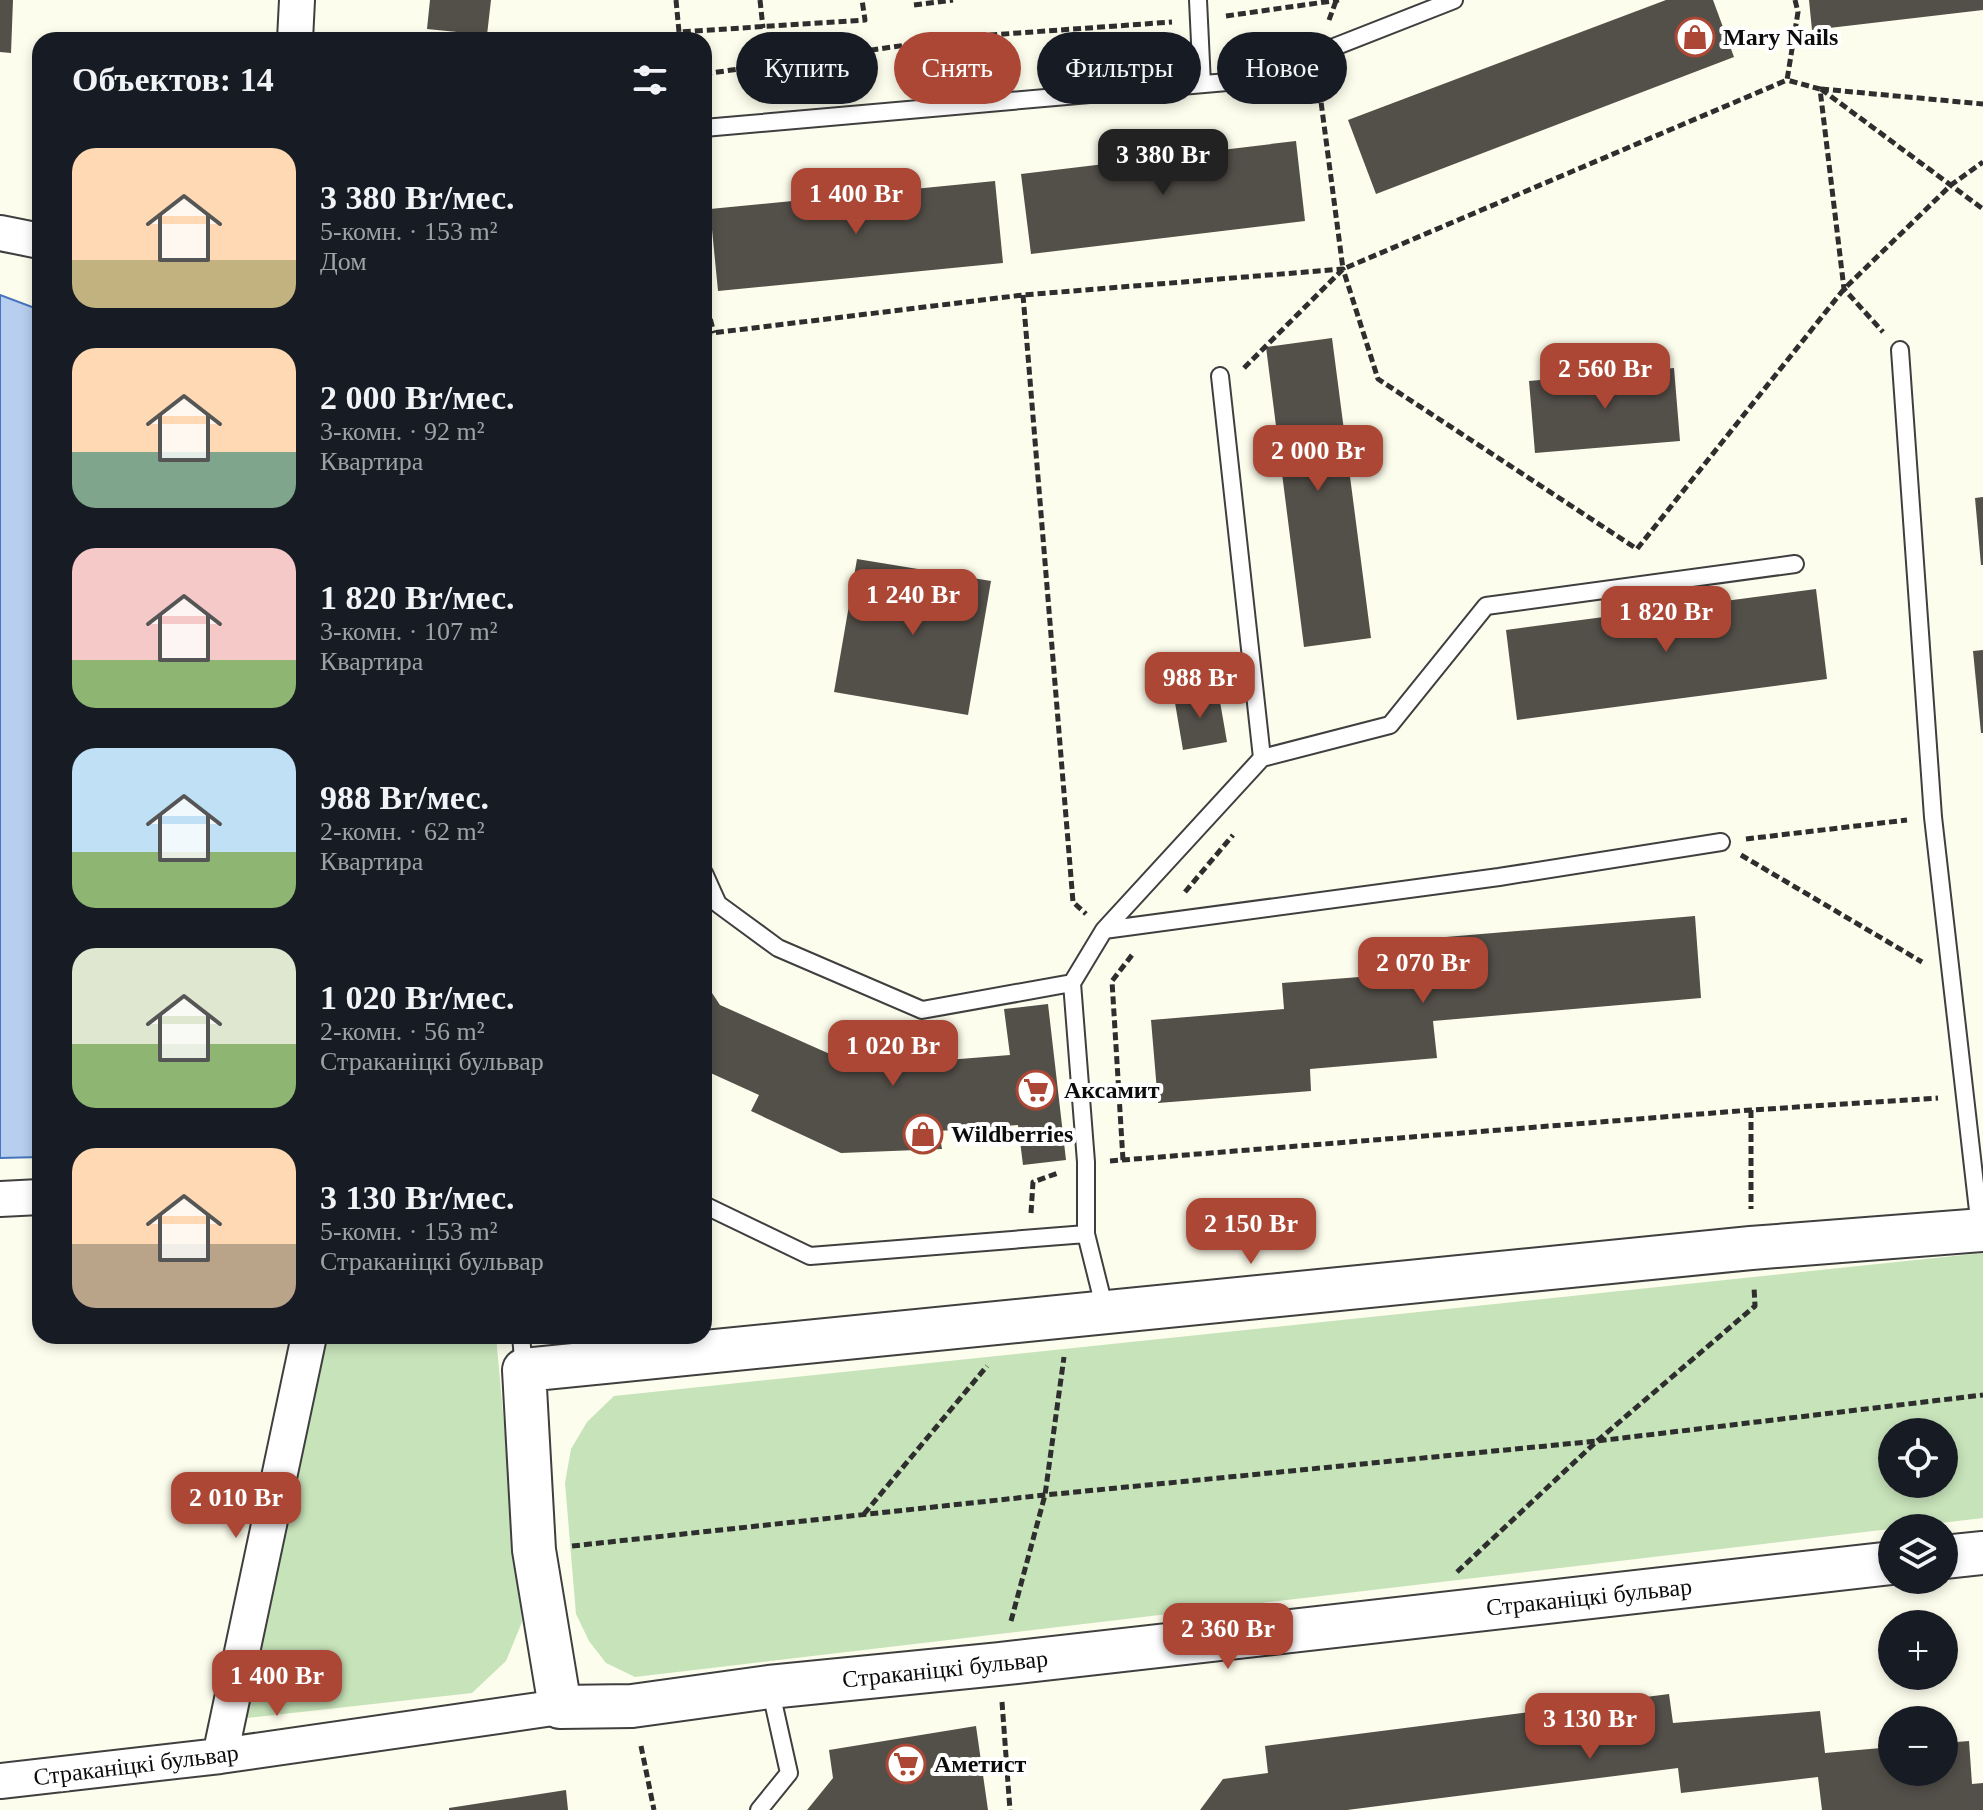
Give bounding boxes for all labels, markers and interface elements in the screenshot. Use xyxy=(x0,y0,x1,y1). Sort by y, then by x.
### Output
shop icon: Mary Nails xyxy=(1674,16,1716,58)
place label: Mary Nails xyxy=(1723,24,1838,50)
chip: Купить xyxy=(736,32,878,104)
chip: Снять xyxy=(894,32,1021,104)
chip: Фильтры xyxy=(1037,32,1201,104)
chip: Новое xyxy=(1217,32,1347,104)
icon: filters xyxy=(628,58,672,102)
text: Объектов: 14 xyxy=(72,61,274,98)
pin: 3 380 Br xyxy=(1080,129,1246,197)
text: 3 380 Br xyxy=(1116,140,1210,169)
pin: 1 400 Br xyxy=(773,168,939,236)
text: 3 380 Br/мес. xyxy=(320,179,514,216)
text: 1 400 Br xyxy=(809,179,903,208)
icon: home xyxy=(136,180,232,276)
text: 5-комн. · 153 m² xyxy=(320,217,498,246)
text: Дом xyxy=(320,247,367,276)
pin: 2 560 Br xyxy=(1522,343,1688,411)
text: 2 560 Br xyxy=(1558,354,1652,383)
text: 2 000 Br/мес. xyxy=(320,379,514,416)
icon: home xyxy=(136,380,232,476)
text: 3-комн. · 92 m² xyxy=(320,417,485,446)
pin: 2 000 Br xyxy=(1235,425,1401,493)
text: 2 000 Br xyxy=(1271,436,1365,465)
text: Квартира xyxy=(320,447,423,476)
pin: 1 240 Br xyxy=(830,569,996,637)
text: 1 820 Br/мес. xyxy=(320,579,514,616)
icon: home xyxy=(136,580,232,676)
text: 1 240 Br xyxy=(866,580,960,609)
pin: 1 820 Br xyxy=(1583,586,1749,654)
text: 1 820 Br xyxy=(1619,597,1713,626)
text: 3-комн. · 107 m² xyxy=(320,617,498,646)
text: Квартира xyxy=(320,647,423,676)
pin: 988 Br xyxy=(1135,652,1265,720)
text: 988 Br xyxy=(1163,663,1237,692)
text: 988 Br/мес. xyxy=(320,779,489,816)
icon: home xyxy=(136,780,232,876)
text: 2-комн. · 62 m² xyxy=(320,817,485,846)
text: Квартира xyxy=(320,847,423,876)
pin: 2 070 Br xyxy=(1340,937,1506,1005)
text: 2 070 Br xyxy=(1376,948,1470,977)
text: 1 020 Br/мес. xyxy=(320,979,514,1016)
icon: home xyxy=(136,980,232,1076)
text: 2-комн. · 56 m² xyxy=(320,1017,485,1046)
pin: 1 020 Br xyxy=(810,1020,976,1088)
text: 1 020 Br xyxy=(846,1031,940,1060)
text: Страканіцкі бульвар xyxy=(320,1047,544,1076)
supermarket icon: Аксамит xyxy=(1015,1069,1057,1111)
place label: Аксамит xyxy=(1064,1077,1160,1103)
shop icon: Wildberries xyxy=(902,1113,944,1155)
place label: Wildberries xyxy=(951,1121,1073,1147)
text: 3 130 Br/мес. xyxy=(320,1179,514,1216)
icon: home xyxy=(136,1180,232,1276)
pin: 2 150 Br xyxy=(1168,1198,1334,1266)
text: 2 150 Br xyxy=(1204,1209,1298,1238)
text: 5-комн. · 153 m² xyxy=(320,1217,498,1246)
text: Страканіцкі бульвар xyxy=(320,1247,544,1276)
map controls xyxy=(1878,1418,1958,1786)
button: locate xyxy=(1878,1418,1958,1498)
pin: 2 010 Br xyxy=(153,1472,319,1540)
text: 2 010 Br xyxy=(189,1483,283,1512)
button: layers xyxy=(1878,1514,1958,1594)
street label: Страканіцкі бульвар xyxy=(1485,1573,1693,1621)
pin: 2 360 Br xyxy=(1145,1603,1311,1671)
button: + xyxy=(1878,1610,1958,1690)
text: 2 360 Br xyxy=(1181,1614,1275,1643)
street label: Страканіцкі бульвар xyxy=(841,1645,1049,1693)
pin: 1 400 Br xyxy=(194,1650,360,1718)
text: 1 400 Br xyxy=(230,1661,324,1690)
pin: 3 130 Br xyxy=(1507,1693,1673,1761)
text: 3 130 Br xyxy=(1543,1704,1637,1733)
button: − xyxy=(1878,1706,1958,1786)
street label: Страканіцкі бульвар xyxy=(32,1740,240,1790)
supermarket icon: Аметист xyxy=(885,1743,927,1785)
place label: Аметист xyxy=(934,1751,1027,1777)

